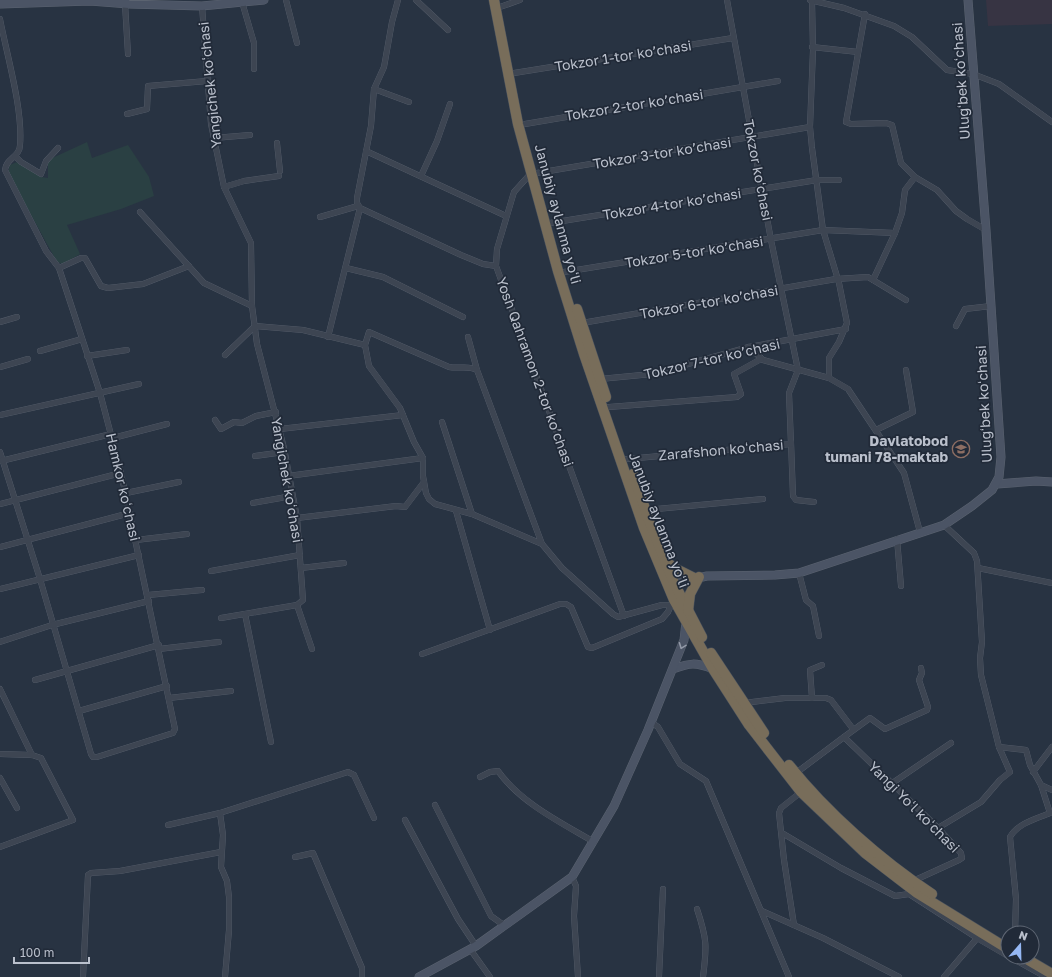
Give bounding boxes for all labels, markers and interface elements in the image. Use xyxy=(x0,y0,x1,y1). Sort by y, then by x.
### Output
street label: Yangichek koʻchasi xyxy=(194,21,225,149)
street label: Ulugʻbek koʻchasi xyxy=(948,22,973,140)
street label: Tokzor 1-tor koʼchasi xyxy=(553,36,693,75)
street label: Tokzor 2-tor koʼchasi xyxy=(564,85,704,124)
street label: Tokzor koʻchasi xyxy=(740,118,777,222)
street label: Tokzor 3-tor koʼchasi xyxy=(592,133,732,172)
street label: Janubiy aylanma yoʻli xyxy=(532,142,585,286)
street label: Tokzor 4-tor koʼchasi xyxy=(601,184,743,223)
street label: Tokzor 5-tor koʼchasi xyxy=(624,232,764,271)
street label: Yosh Qahramon 2-tor koʼchasi xyxy=(493,275,578,469)
street label: Tokzor 6-tor koʼchasi xyxy=(638,281,779,322)
street label: Tokzor 7-tor koʼchasi xyxy=(642,335,782,382)
street label: Ulugʻbek koʻchasi xyxy=(972,345,995,463)
street label: Yangichek koʻchasi xyxy=(268,416,307,544)
street label: Hamkor koʻchasi xyxy=(103,431,144,543)
place label: Davlatobod tumani 78-maktab xyxy=(825,432,948,465)
street label: Zarafshon koʻchasi xyxy=(658,436,784,463)
school or university icon: Davlatobod tumani 78-maktab xyxy=(951,439,971,459)
street label: Janubiy aylanma yoʻli xyxy=(626,450,693,590)
one-way arrow xyxy=(678,643,686,650)
street label: Yangi Yoʻl koʻchasi xyxy=(865,757,964,856)
north arrow xyxy=(1000,925,1040,965)
text: N xyxy=(1017,928,1030,943)
scale bar xyxy=(14,939,89,965)
text: 100 m xyxy=(20,945,54,960)

